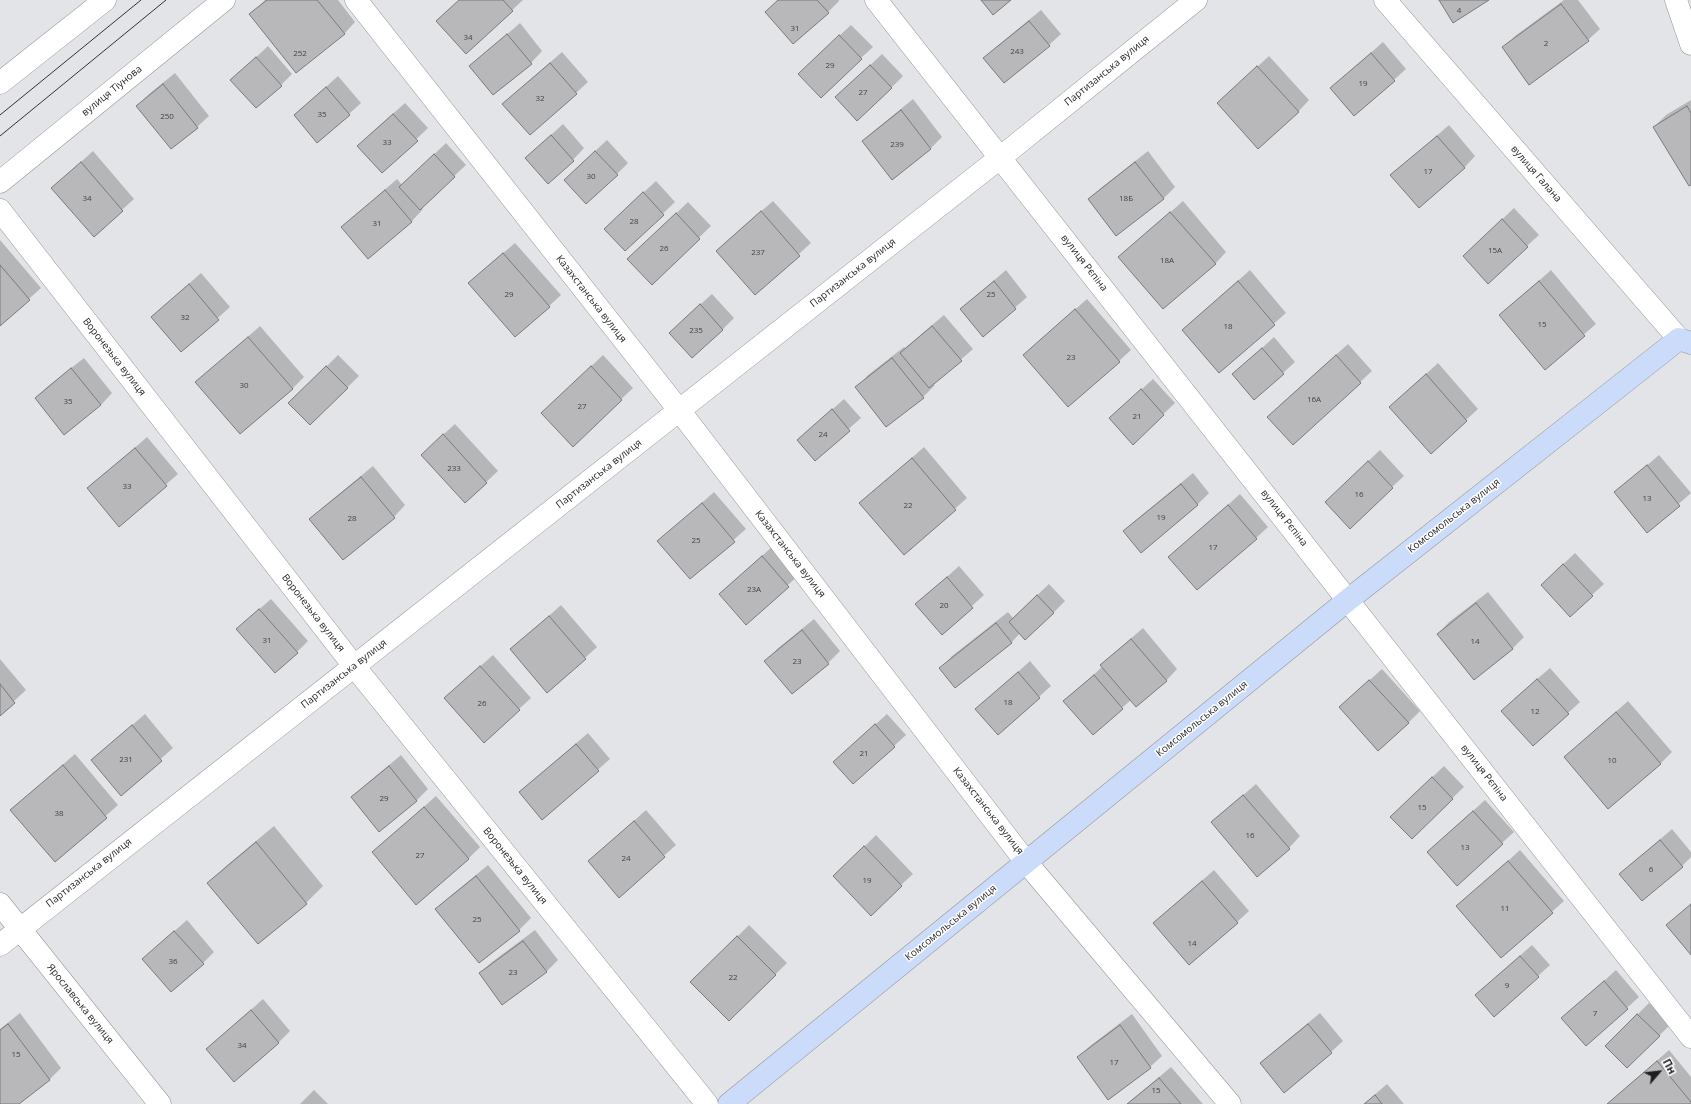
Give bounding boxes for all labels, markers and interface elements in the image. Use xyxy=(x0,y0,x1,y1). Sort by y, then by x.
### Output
house number: 4 xyxy=(1457,6,1461,16)
house number: 31 xyxy=(790,24,800,34)
house number: 34 xyxy=(463,33,473,43)
street label: Партизанська вулиця xyxy=(1062,33,1152,109)
house number: 2 xyxy=(1544,39,1548,49)
house number: 243 xyxy=(1010,47,1024,57)
house number: 252 xyxy=(293,49,307,59)
house number: 29 xyxy=(825,61,835,71)
street label: вулиця Тіунова xyxy=(80,63,144,119)
house number: 19 xyxy=(1358,79,1368,89)
house number: 27 xyxy=(858,88,868,98)
house number: 32 xyxy=(535,94,545,104)
house number: 35 xyxy=(317,110,327,120)
house number: 250 xyxy=(160,112,174,122)
house number: 33 xyxy=(382,138,392,148)
house number: 239 xyxy=(890,140,904,150)
street label: вулиця Галана xyxy=(1508,143,1564,205)
house number: 17 xyxy=(1423,167,1433,177)
house number: 30 xyxy=(586,172,596,182)
house number: 34 xyxy=(82,194,92,204)
house number: 18Б xyxy=(1119,194,1133,204)
house number: 28 xyxy=(629,217,639,227)
house number: 31 xyxy=(372,219,382,229)
street label: вулиця Рєпіна xyxy=(1058,232,1110,294)
street label: Партизанська вулиця xyxy=(808,236,898,310)
house number: 26 xyxy=(659,244,669,254)
house number: 15А xyxy=(1488,246,1502,256)
house number: 237 xyxy=(751,248,765,258)
street label: Казахстанська вулиця xyxy=(553,253,629,345)
house number: 18А xyxy=(1160,256,1174,266)
house number: 29 xyxy=(504,290,514,300)
house number: 25 xyxy=(986,290,996,300)
house number: 32 xyxy=(180,313,190,323)
street label: Воронезька вулиця xyxy=(80,316,148,398)
house number: 15 xyxy=(1537,320,1547,330)
house number: 18 xyxy=(1223,322,1233,332)
house number: 235 xyxy=(689,326,703,336)
house number: 23 xyxy=(1066,353,1076,363)
house number: 30 xyxy=(239,381,249,391)
house number: 16А xyxy=(1307,395,1321,405)
house number: 35 xyxy=(63,397,73,407)
house number: 27 xyxy=(577,402,587,412)
house number: 21 xyxy=(1132,412,1142,422)
house number: 24 xyxy=(818,430,828,440)
street label: Партизанська вулиця xyxy=(554,437,644,511)
house number: 233 xyxy=(447,464,461,474)
street label: Комсомольська вулиця xyxy=(1405,476,1503,556)
house number: 33 xyxy=(122,482,132,492)
street label: вулиця Рєпіна xyxy=(1258,487,1310,549)
house number: 16 xyxy=(1354,490,1364,500)
house number: 13 xyxy=(1642,494,1652,504)
house number: 22 xyxy=(903,501,913,511)
street label: Казахстанська вулиця xyxy=(752,508,828,600)
house number: 19 xyxy=(1156,513,1166,523)
house number: 28 xyxy=(347,514,357,524)
house number: 25 xyxy=(691,536,701,546)
house number: 17 xyxy=(1208,543,1218,553)
street label: Воронезька вулиця xyxy=(279,572,347,654)
house number: 23А xyxy=(747,585,761,595)
house number: 20 xyxy=(939,601,949,611)
house number: 31 xyxy=(262,636,272,646)
street label: Партизанська вулиця xyxy=(299,637,389,711)
house number: 14 xyxy=(1470,637,1480,647)
house number: 23 xyxy=(792,657,802,667)
street label: Комсомольська вулиця xyxy=(1154,679,1250,759)
house number: 18 xyxy=(1003,698,1013,708)
house number: 26 xyxy=(477,699,487,709)
house number: 12 xyxy=(1530,707,1540,717)
street label: вулиця Рєпіна xyxy=(1458,742,1510,804)
house number: 21 xyxy=(859,749,869,759)
house number: 231 xyxy=(119,755,133,765)
house number: 10 xyxy=(1607,756,1617,766)
street label: Казахстанська вулиця xyxy=(950,765,1026,857)
house number: 29 xyxy=(379,794,389,804)
house number: 15 xyxy=(1417,803,1427,813)
house number: 38 xyxy=(54,809,64,819)
street label: Воронезька вулиця xyxy=(480,825,550,907)
house number: 16 xyxy=(1245,831,1255,841)
street label: Партизанська вулиця xyxy=(44,836,134,910)
house number: 13 xyxy=(1460,843,1470,853)
house number: 27 xyxy=(415,851,425,861)
house number: 24 xyxy=(621,854,631,864)
house number: 6 xyxy=(1649,865,1653,875)
house number: 19 xyxy=(862,876,872,886)
street label: Комсомольська вулиця xyxy=(903,883,999,963)
house number: 11 xyxy=(1500,904,1510,914)
house number: 25 xyxy=(472,915,482,925)
house number: 14 xyxy=(1187,939,1197,949)
house number: 36 xyxy=(168,957,178,967)
street label: Ярославська вулиця xyxy=(44,962,116,1046)
house number: 23 xyxy=(508,968,518,978)
house number: 22 xyxy=(728,973,738,983)
house number: 9 xyxy=(1505,981,1509,991)
house number: 7 xyxy=(1593,1009,1597,1019)
house number: 34 xyxy=(237,1041,247,1051)
house number: 15 xyxy=(11,1050,21,1060)
north arrow xyxy=(1639,1052,1679,1092)
text: Пн xyxy=(1660,1056,1680,1076)
house number: 17 xyxy=(1109,1058,1119,1068)
house number: 15 xyxy=(1151,1086,1161,1096)

